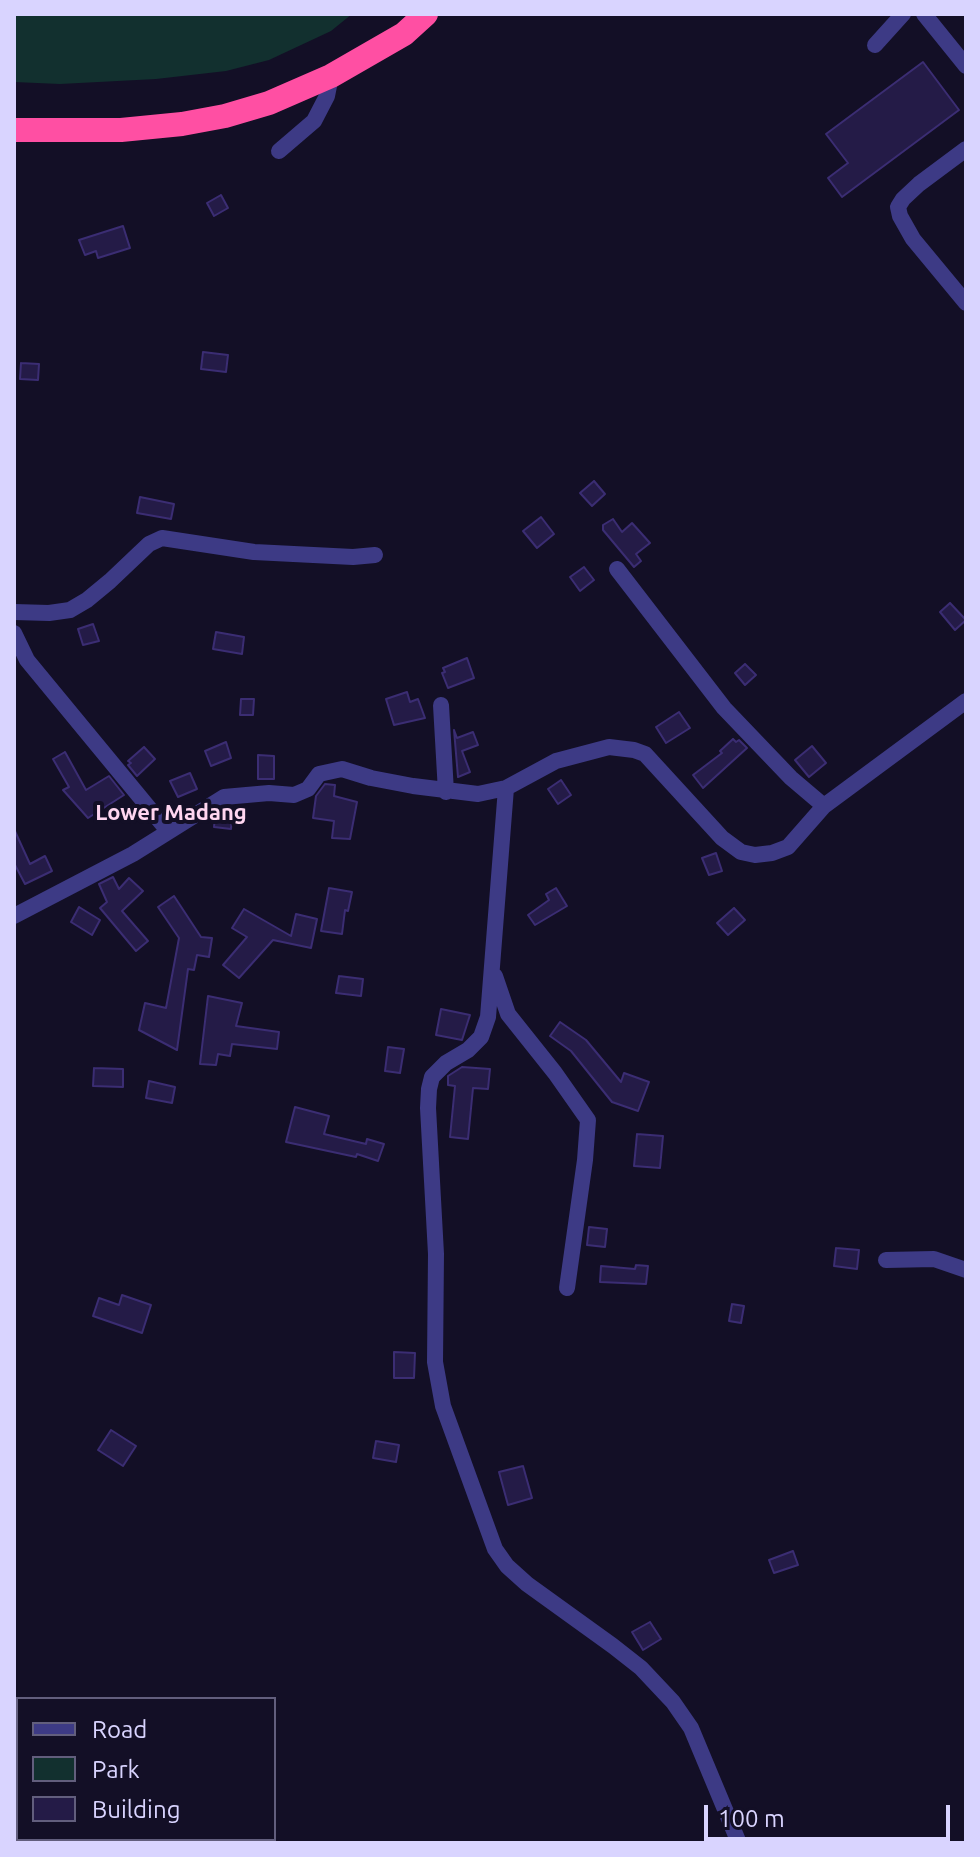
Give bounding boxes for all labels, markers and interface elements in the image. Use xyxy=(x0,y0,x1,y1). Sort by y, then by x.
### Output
district label: Lower Madang xyxy=(95,800,247,826)
legend xyxy=(16,1697,276,1841)
text: Road xyxy=(92,1716,147,1743)
text: Park xyxy=(92,1756,140,1783)
scale bar xyxy=(708,1789,954,1839)
text: Building xyxy=(92,1796,180,1823)
text: 100 m xyxy=(718,1805,785,1832)

